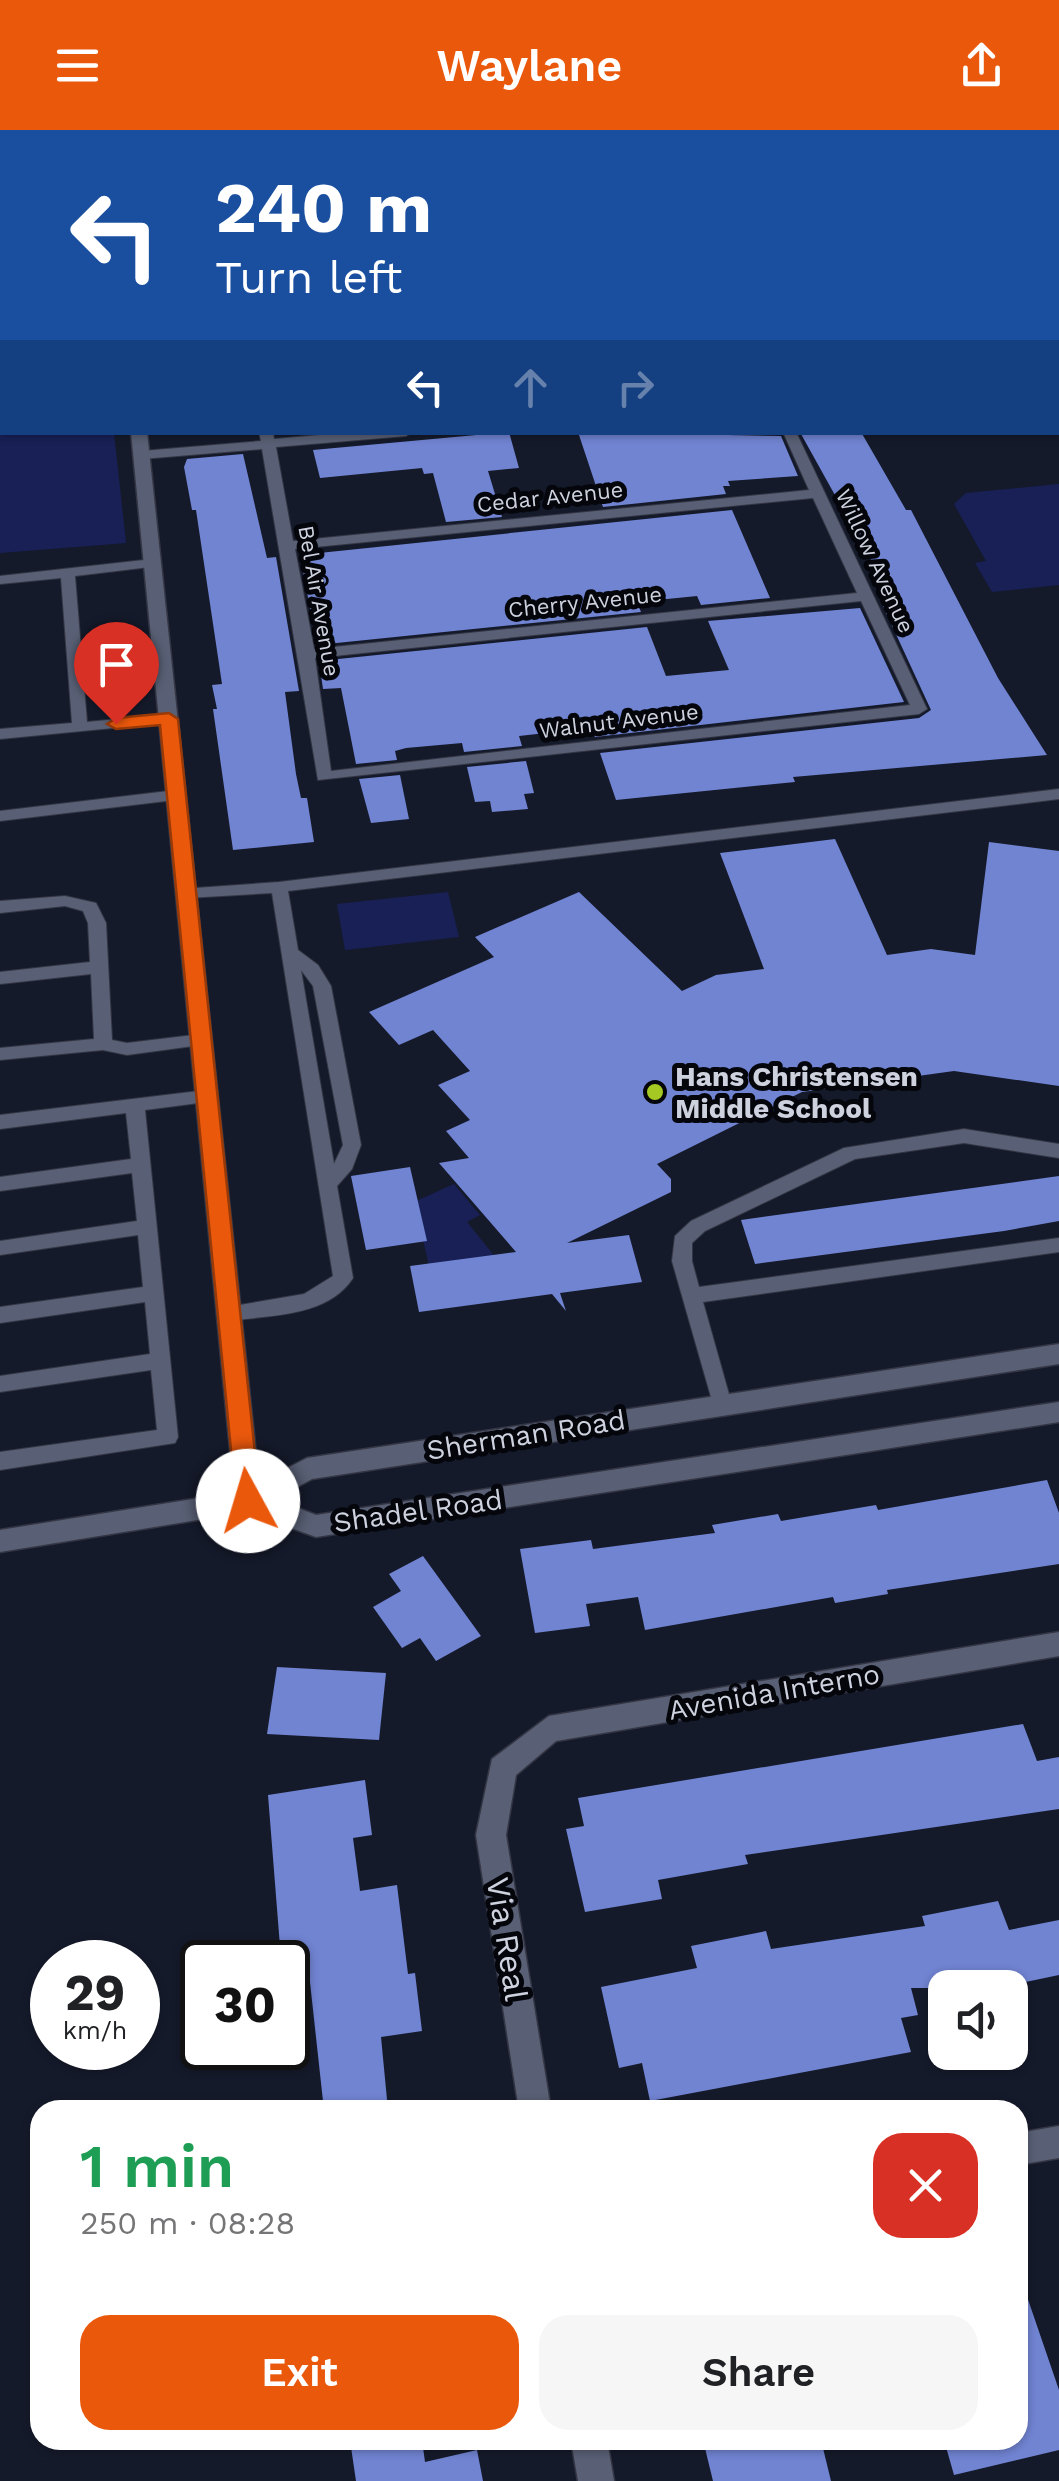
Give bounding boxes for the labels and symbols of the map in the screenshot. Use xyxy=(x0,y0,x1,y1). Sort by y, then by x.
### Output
street label: Cedar Avenue xyxy=(476,477,624,517)
street label: Willow Avenue xyxy=(831,485,919,637)
street label: Bel Air Avenue xyxy=(293,524,345,678)
street label: Cherry Avenue xyxy=(507,581,663,623)
pin xyxy=(74,622,159,725)
street label: Walnut Avenue xyxy=(538,699,700,743)
place label: Hans Christensen Middle School xyxy=(675,1060,918,1125)
marker: Hans Christensen Middle School xyxy=(644,1081,666,1103)
street label: Sherman Road xyxy=(424,1403,628,1467)
position arrow xyxy=(196,1449,300,1553)
street label: Shadel Road xyxy=(331,1483,505,1539)
street label: Avenida Interno xyxy=(666,1657,882,1727)
street label: Via Real xyxy=(478,1874,536,2004)
speed limit sign: 30 xyxy=(180,1940,310,2070)

